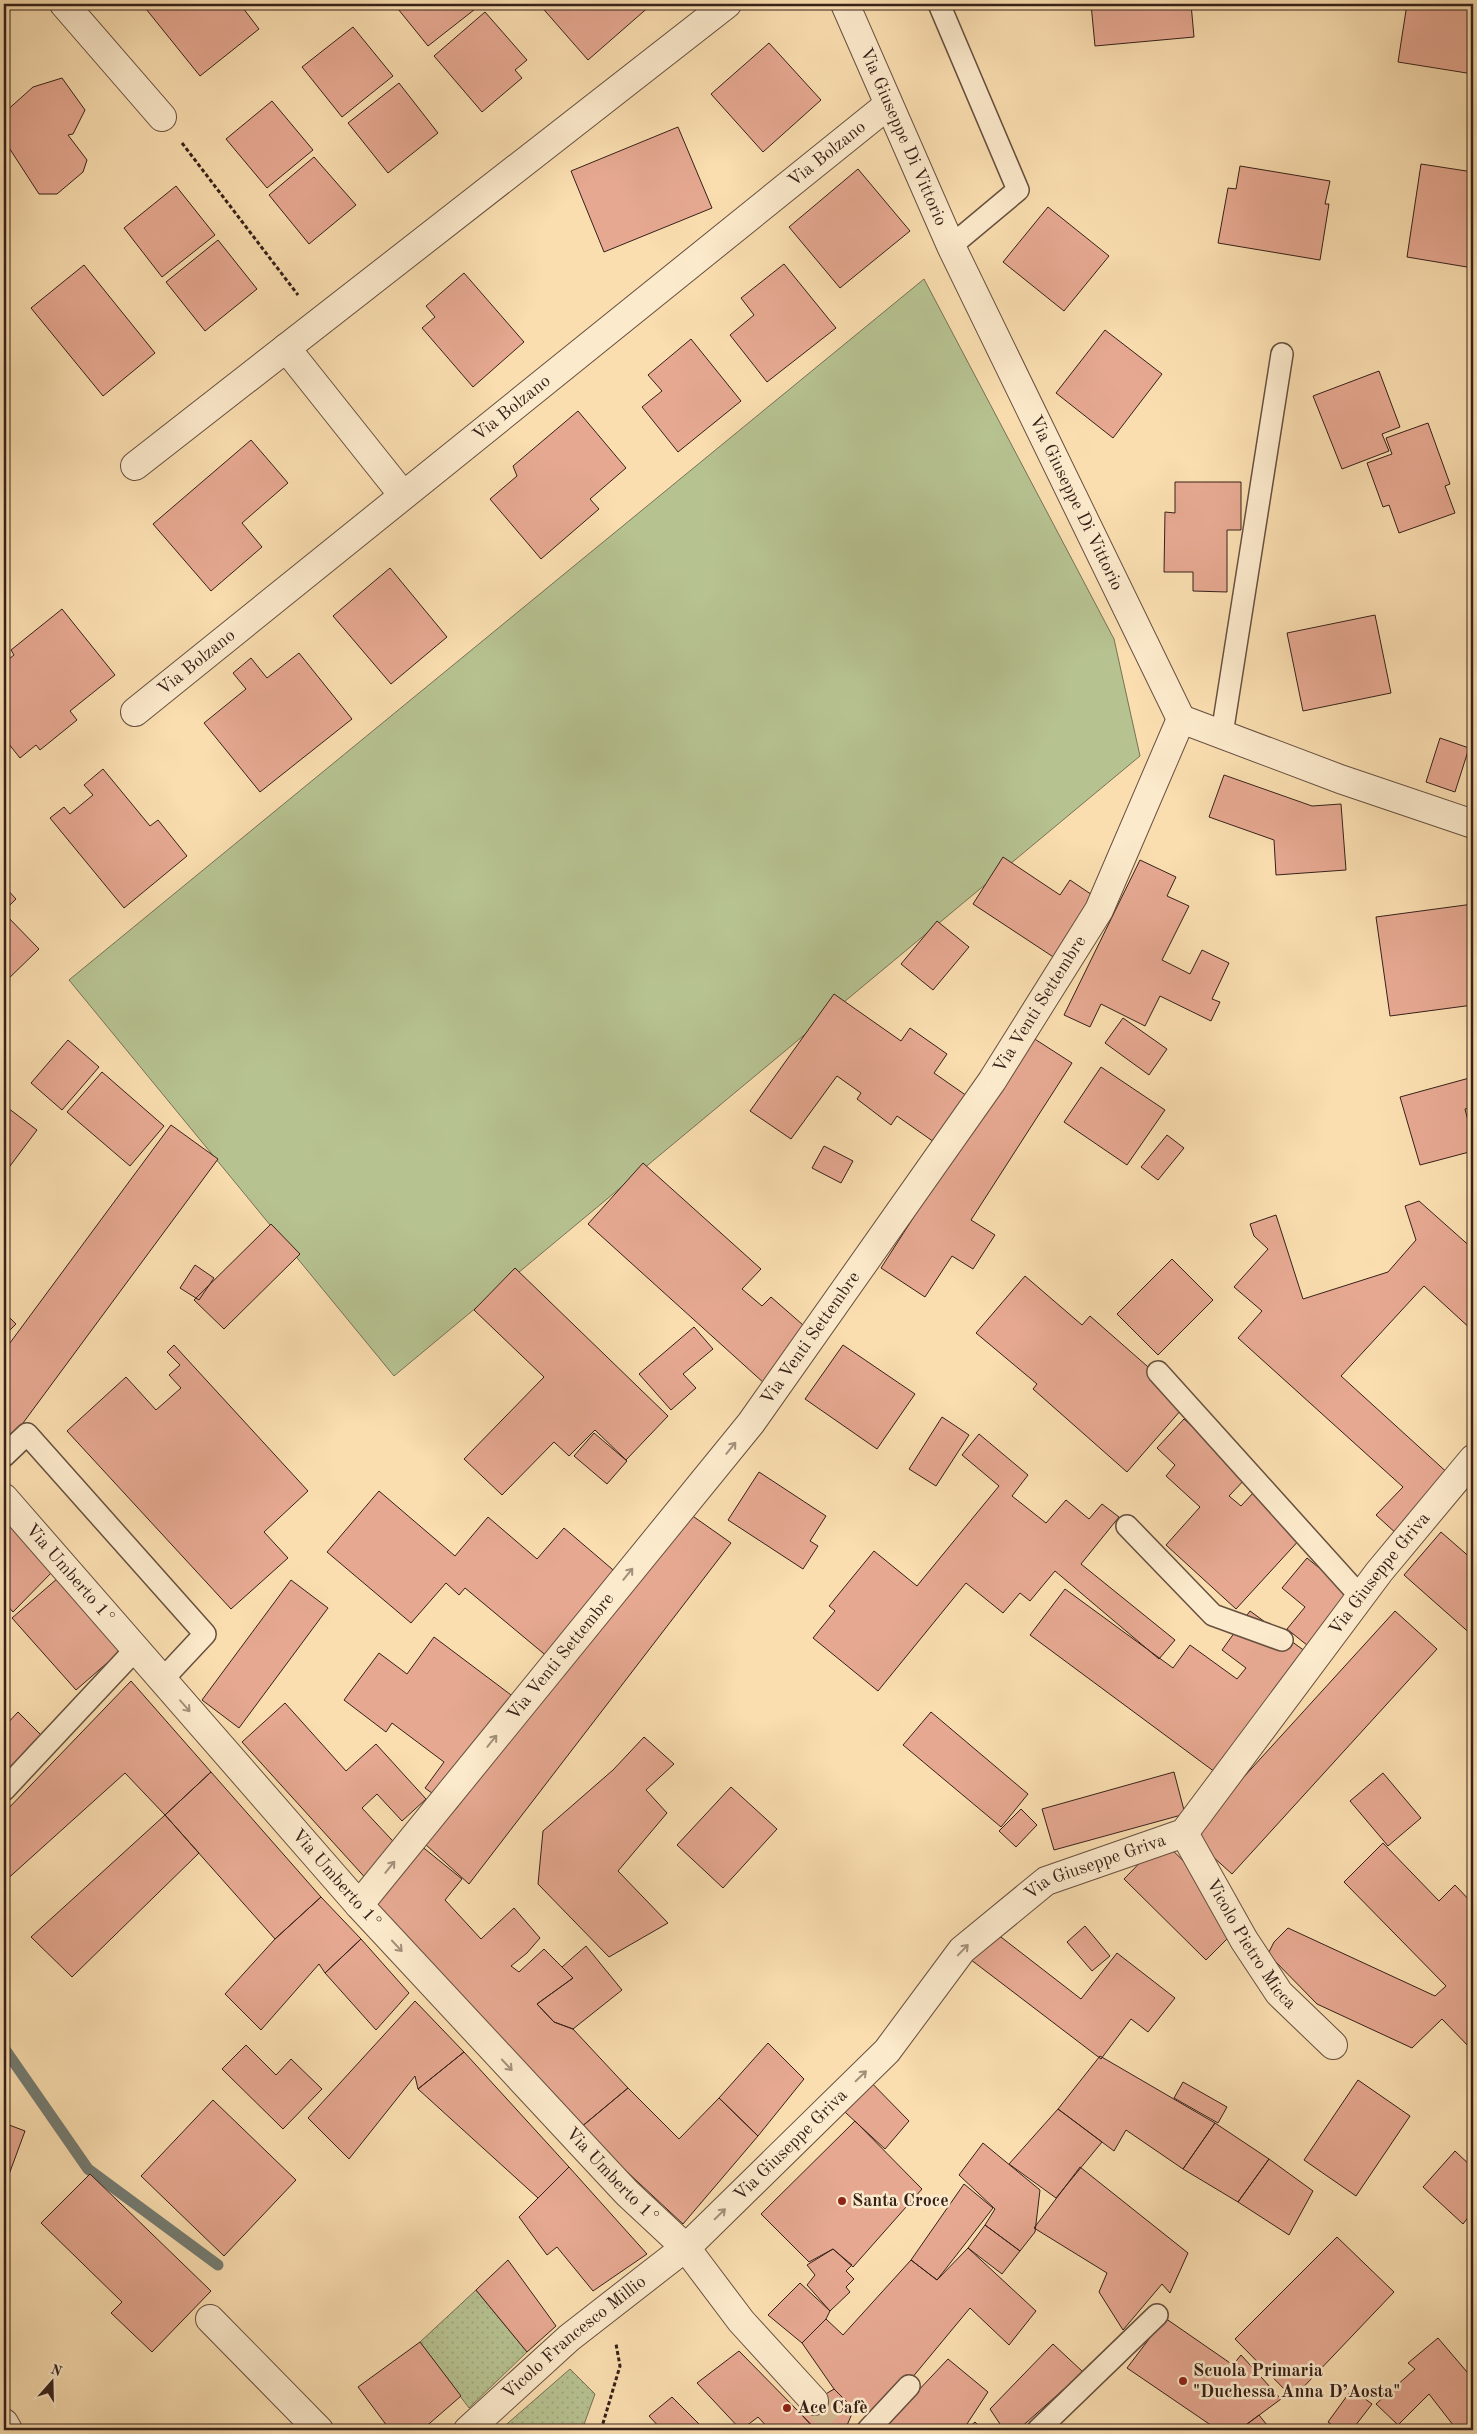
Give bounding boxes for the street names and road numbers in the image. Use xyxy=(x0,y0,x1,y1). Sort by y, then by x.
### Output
street label: Via Giuseppe Di Vittorio xyxy=(856,45,950,229)
street label: Via Bolzano xyxy=(785,118,869,190)
street label: Via Bolzano xyxy=(470,372,554,445)
street label: Via Giuseppe Di Vittorio xyxy=(1026,413,1126,593)
street label: Via Bolzano xyxy=(154,626,239,699)
street label: Via Venti Settembre xyxy=(990,933,1089,1076)
street label: Via Venti Settembre xyxy=(758,1268,864,1408)
street label: Via Giuseppe Griva xyxy=(1326,1509,1433,1639)
street label: Via Umberto 1° xyxy=(22,1521,119,1628)
street label: Via Venti Settembre xyxy=(504,1590,618,1724)
street label: Via Umberto 1° xyxy=(288,1826,385,1932)
street label: Via Giuseppe Griva xyxy=(1021,1831,1168,1903)
street label: Vicolo Pietro Micca xyxy=(1203,1876,1299,2013)
street label: Via Giuseppe Griva xyxy=(731,2086,851,2204)
street label: Via Umberto 1° xyxy=(562,2124,663,2227)
street label: Vicolo Francesco Millio xyxy=(499,2273,650,2403)

